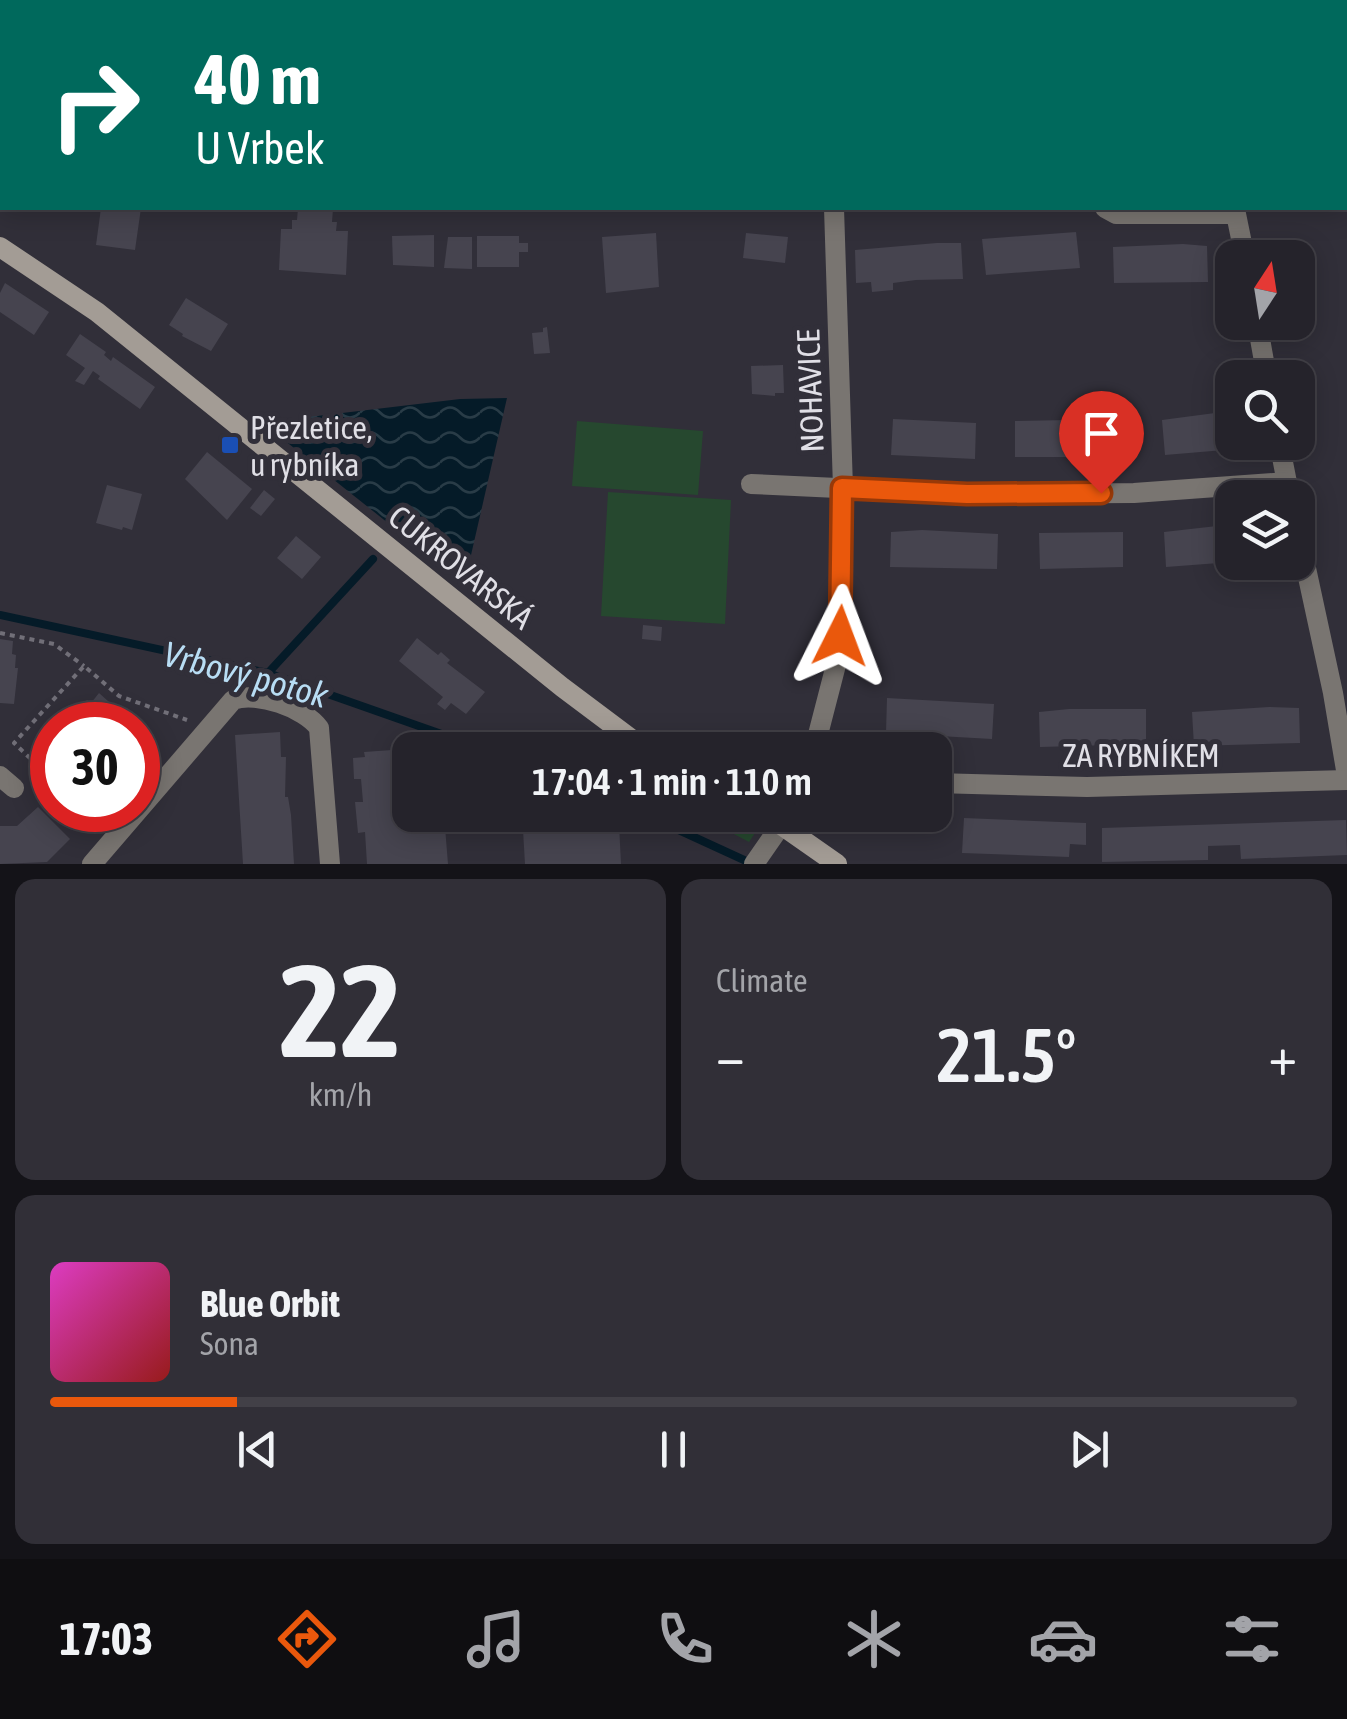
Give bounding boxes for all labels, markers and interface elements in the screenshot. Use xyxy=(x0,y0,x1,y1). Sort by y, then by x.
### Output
text: 40 m xyxy=(195,39,321,119)
icon: right xyxy=(30,40,160,170)
text: U Vrbek xyxy=(195,122,325,174)
north arrow xyxy=(1215,240,1315,340)
map controls xyxy=(1215,240,1315,580)
street label: NOHAVICE xyxy=(789,328,831,453)
button: search xyxy=(1215,360,1315,460)
pin xyxy=(1059,391,1144,494)
icon: arrive xyxy=(1074,406,1129,461)
place label: Přezletice, u rybníka xyxy=(250,409,373,483)
marker: Přezletice, u rybníka xyxy=(219,434,241,456)
button: layers xyxy=(1215,480,1315,580)
street label: CUKROVARSKÁ xyxy=(382,498,541,636)
position arrow xyxy=(788,584,892,688)
water label: Vrbový potok xyxy=(159,633,333,715)
speed limit sign: 30 xyxy=(30,702,160,832)
street label: ZA RYBNÍKEM xyxy=(1062,737,1220,774)
text: 17:04 · 1 min · 110 m xyxy=(532,760,812,803)
text: 22 xyxy=(279,936,402,1085)
text: Climate xyxy=(716,962,808,999)
text: 21.5° xyxy=(937,1012,1076,1098)
text: − xyxy=(716,1024,745,1087)
text: + xyxy=(1268,1024,1297,1087)
text: km/h xyxy=(309,1076,372,1113)
text: Blue Orbit xyxy=(200,1282,340,1325)
text: Sona xyxy=(200,1325,259,1362)
icon: previous xyxy=(230,1422,285,1477)
icon: pause xyxy=(646,1422,701,1477)
icon: next xyxy=(1062,1422,1117,1477)
icon: directions xyxy=(272,1604,342,1674)
icon: music xyxy=(461,1604,531,1674)
icon: phone xyxy=(650,1604,720,1674)
icon: climate xyxy=(839,1604,909,1674)
icon: car xyxy=(1028,1604,1098,1674)
icon: filters xyxy=(1217,1604,1287,1674)
text: 17:03 xyxy=(60,1613,153,1665)

